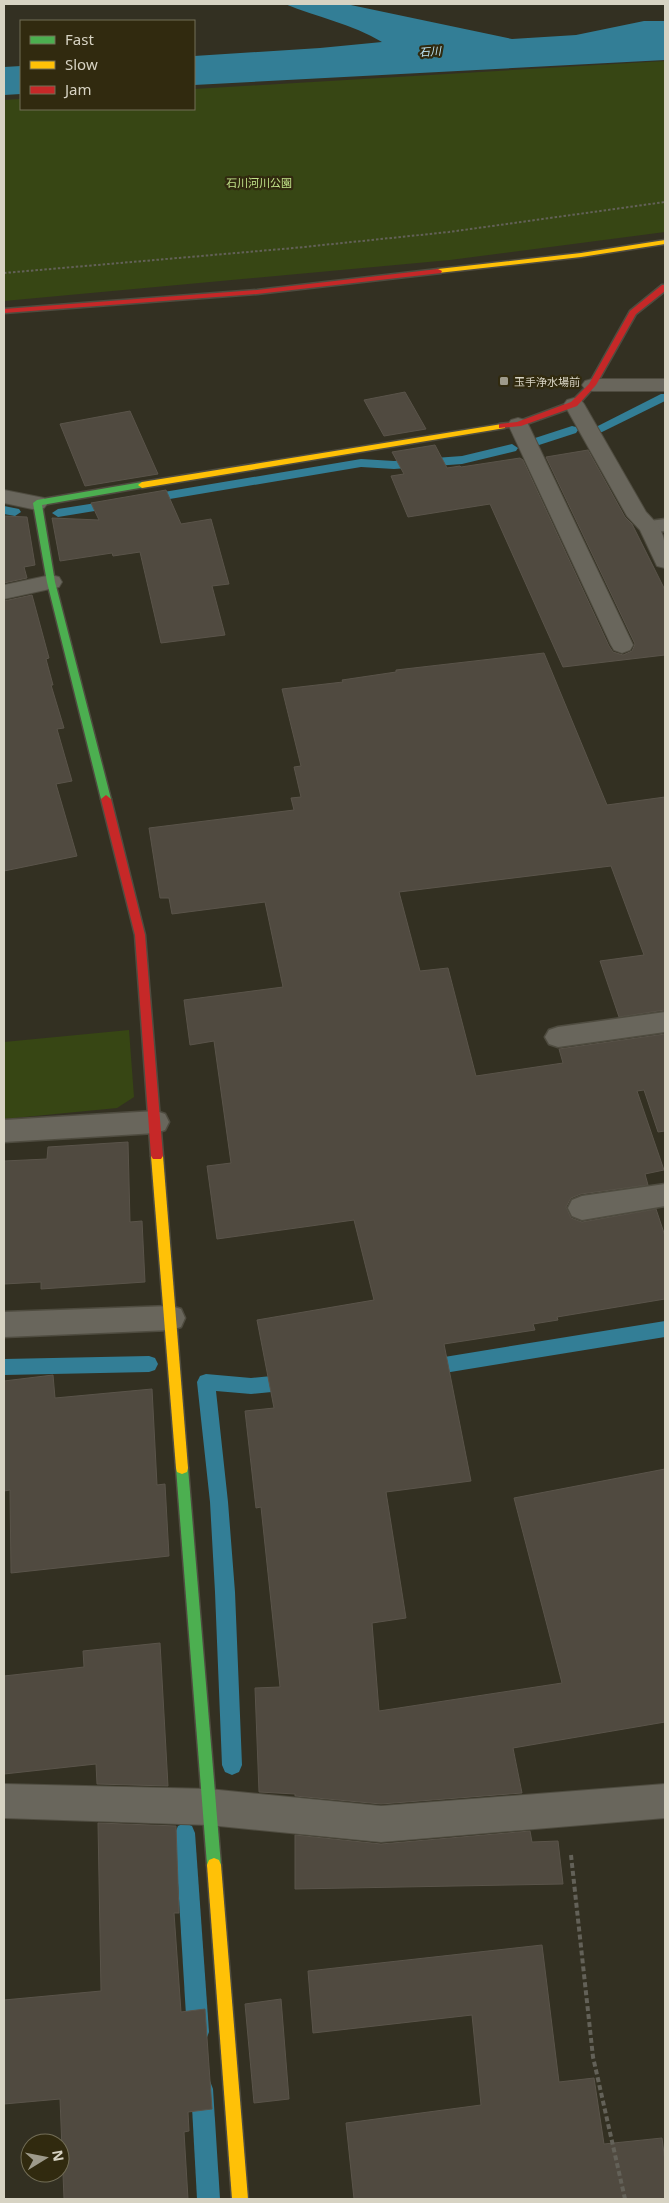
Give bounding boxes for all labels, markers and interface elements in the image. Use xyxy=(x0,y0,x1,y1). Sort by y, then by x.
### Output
legend xyxy=(20,20,195,110)
text: Fast xyxy=(65,29,94,49)
water label: 石川 xyxy=(419,43,442,59)
text: Slow xyxy=(65,54,98,74)
text: Jam xyxy=(63,79,92,99)
park label: 石川河川公園 xyxy=(226,175,292,190)
place label: 玉手浄水場前 xyxy=(514,374,580,389)
marker: 玉手浄水場前 xyxy=(498,375,510,387)
north arrow xyxy=(20,2133,70,2183)
text: N xyxy=(48,2148,69,2163)

